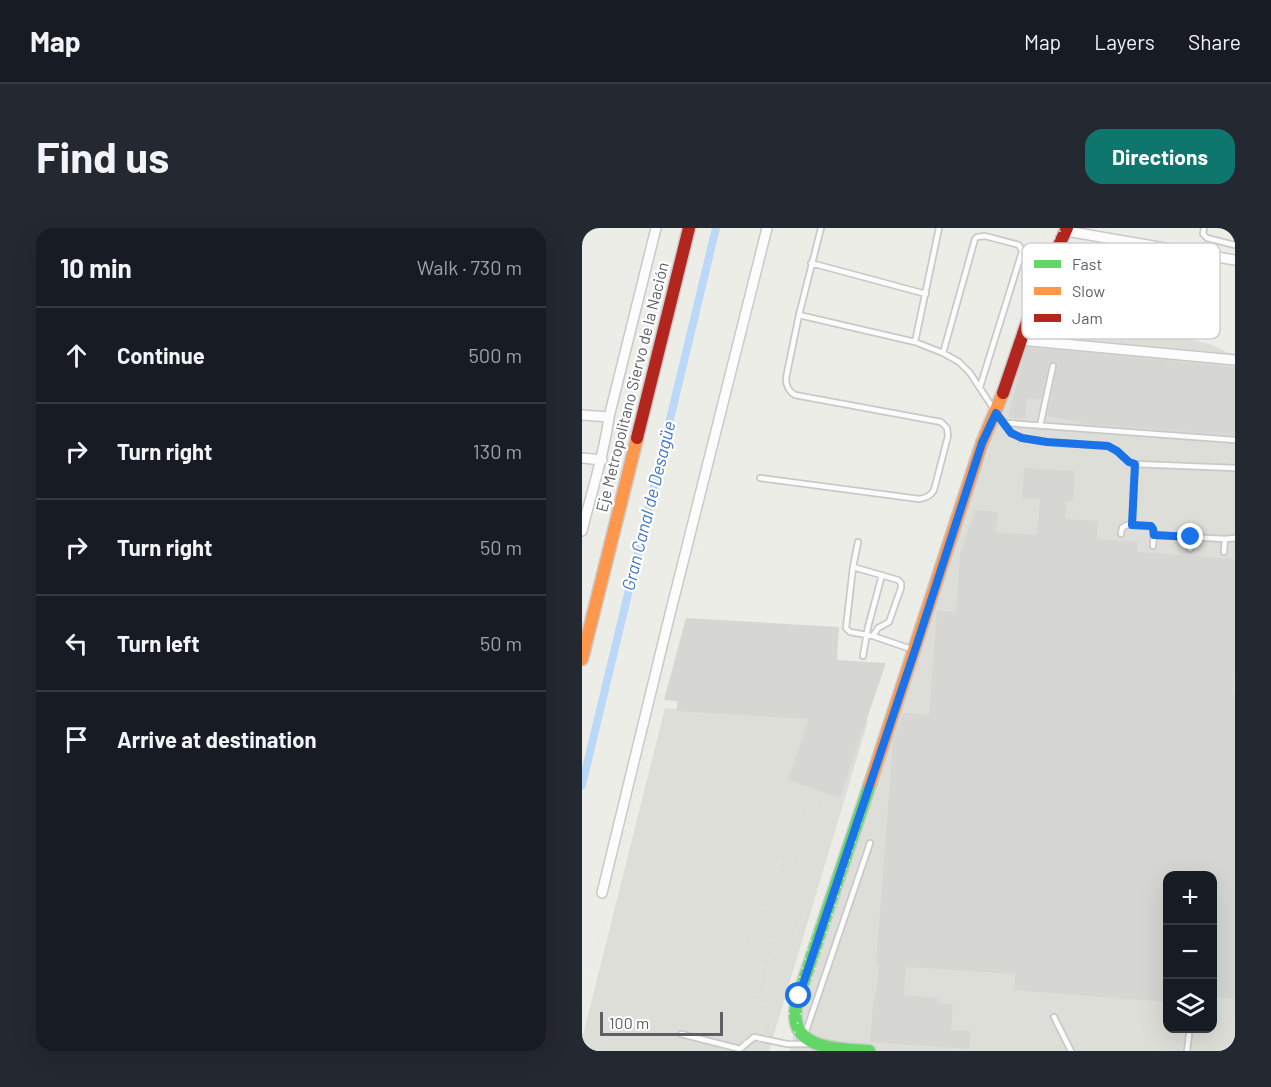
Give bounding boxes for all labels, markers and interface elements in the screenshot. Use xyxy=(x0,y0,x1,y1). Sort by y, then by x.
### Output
text: Map xyxy=(30,24,81,58)
text: Map xyxy=(1024,29,1061,54)
text: Layers xyxy=(1094,29,1155,54)
text: Share xyxy=(1188,29,1241,54)
button: Directions xyxy=(1085,129,1235,184)
text: Find us xyxy=(36,131,169,181)
legend xyxy=(1022,243,1220,339)
text: 10 min xyxy=(60,252,132,283)
text: Fast xyxy=(1072,254,1102,273)
text: Walk · 730 m xyxy=(417,255,522,279)
street label: Eje Metropolitano Siervo de la Nación xyxy=(591,260,672,514)
text: Slow xyxy=(1072,281,1105,300)
text: Jam xyxy=(1072,308,1103,327)
icon: ahead xyxy=(60,339,93,372)
text: Continue xyxy=(117,342,205,368)
text: 500 m xyxy=(469,343,522,367)
water label: Gran Canal de Desagüe xyxy=(616,419,680,593)
icon: right xyxy=(60,435,93,468)
text: Turn right xyxy=(117,438,212,464)
text: 130 m xyxy=(473,439,522,463)
route end xyxy=(1177,523,1203,549)
icon: right xyxy=(60,531,93,564)
text: Turn right xyxy=(117,534,212,560)
text: 50 m xyxy=(480,535,522,559)
icon: left xyxy=(60,627,93,660)
text: Turn left xyxy=(117,630,200,656)
text: 50 m xyxy=(480,631,522,655)
icon: arrive xyxy=(60,723,93,756)
text: Arrive at destination xyxy=(117,726,316,752)
map controls xyxy=(1163,871,1217,1033)
button: + xyxy=(1163,871,1217,925)
button: − xyxy=(1163,925,1217,979)
button: layers xyxy=(1163,979,1217,1033)
route start xyxy=(785,982,811,1008)
scale bar xyxy=(600,1009,723,1036)
text: 100 m xyxy=(609,1013,649,1032)

